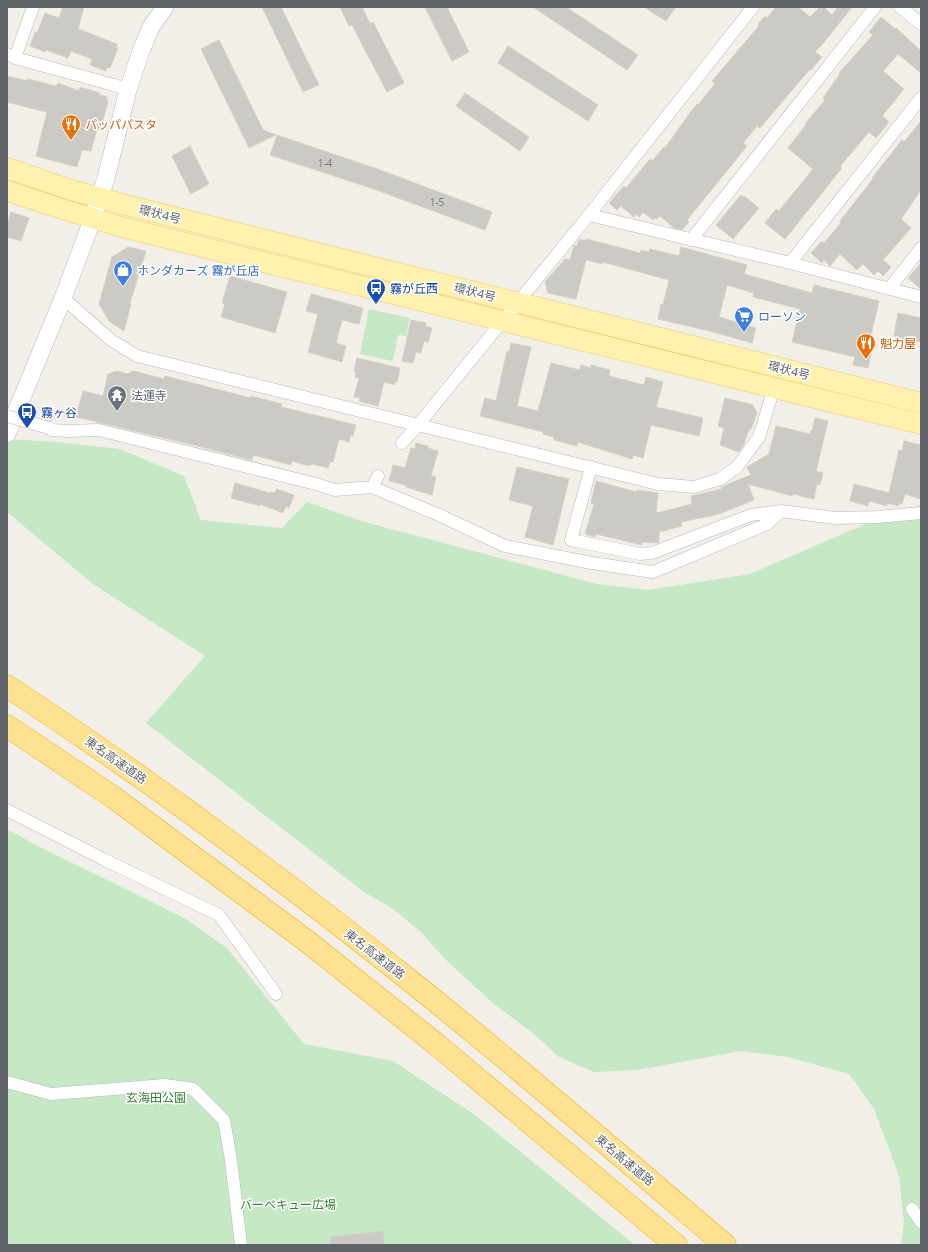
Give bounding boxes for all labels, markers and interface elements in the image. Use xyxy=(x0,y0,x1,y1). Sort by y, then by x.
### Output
restaurant icon: パッパパスタ xyxy=(60,113,82,141)
place label: パッパパスタ xyxy=(85,116,157,133)
house number: 1-4 xyxy=(318,156,333,170)
house number: 1-5 xyxy=(430,195,445,209)
street label: 環状4号 xyxy=(137,201,183,227)
shop icon: ホンダカーズ 霧が丘店 xyxy=(112,259,134,287)
place label: ホンダカーズ 霧が丘店 xyxy=(137,262,260,279)
bus stop icon: 霧が丘西 xyxy=(365,277,387,305)
street label: 環状4号 xyxy=(452,279,498,305)
place label: 霧が丘西 xyxy=(390,280,438,297)
supermarket icon: ローソン xyxy=(733,305,755,333)
place label: ローソン xyxy=(758,308,806,325)
restaurant icon: 魁力屋 xyxy=(855,332,877,360)
place label: 魁力屋 xyxy=(880,335,916,352)
street label: 環状4号 xyxy=(766,357,812,383)
temple icon: 法運寺 xyxy=(106,384,128,412)
place label: 法運寺 xyxy=(131,387,167,404)
bus stop icon: 霧ヶ谷 xyxy=(16,401,38,429)
place label: 霧ヶ谷 xyxy=(41,404,77,421)
street label: 東名高速道路 xyxy=(82,732,150,788)
street label: 東名高速道路 xyxy=(341,925,409,983)
park label: 玄海田公園 xyxy=(126,1089,186,1106)
street label: 東名高速道路 xyxy=(592,1130,658,1190)
park label: バーベキュー広場 xyxy=(240,1196,336,1213)

